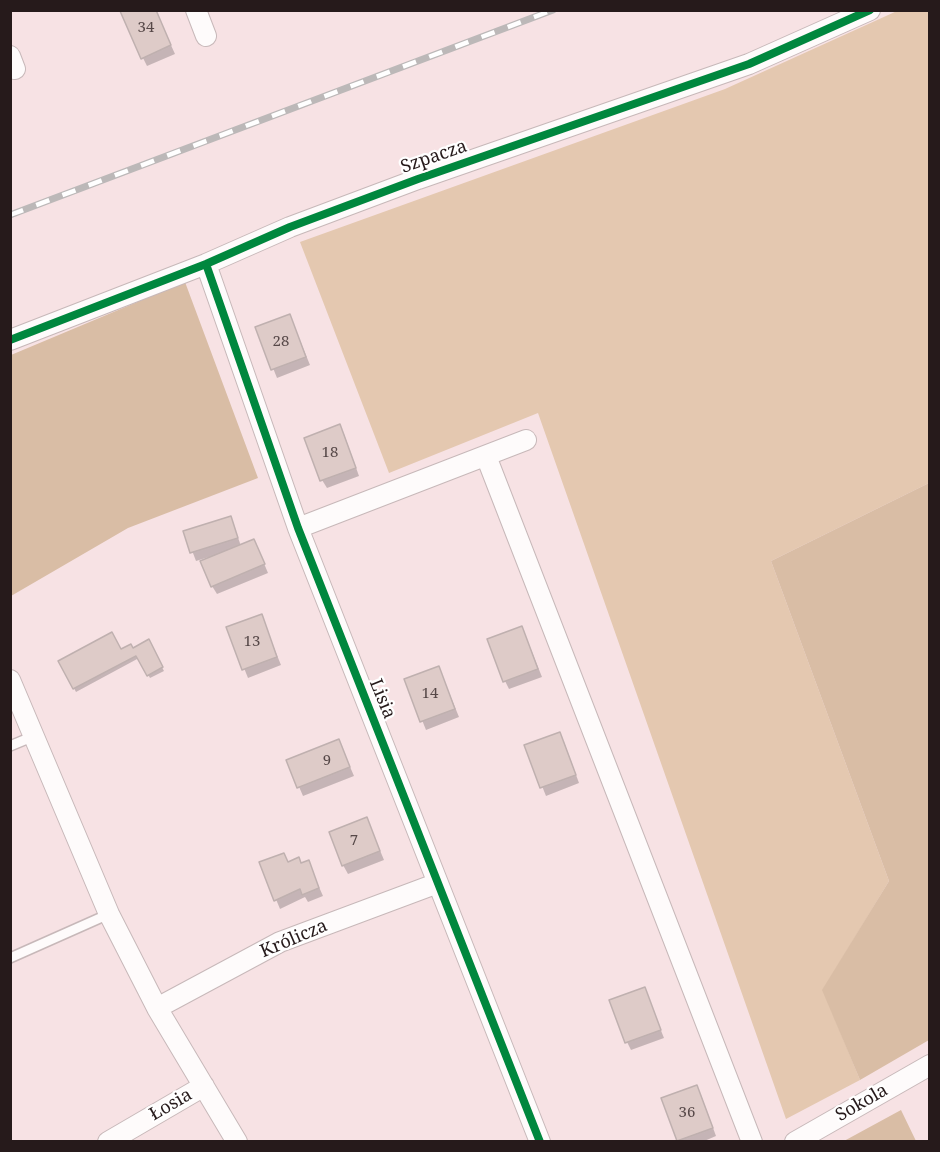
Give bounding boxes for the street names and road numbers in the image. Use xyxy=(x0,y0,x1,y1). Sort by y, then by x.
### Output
street label: Szpacza xyxy=(398,136,470,178)
street label: Lisia xyxy=(364,676,400,722)
street label: Królicza xyxy=(257,915,331,963)
street label: Sokola xyxy=(832,1080,892,1126)
street label: Łosia xyxy=(146,1084,196,1126)

